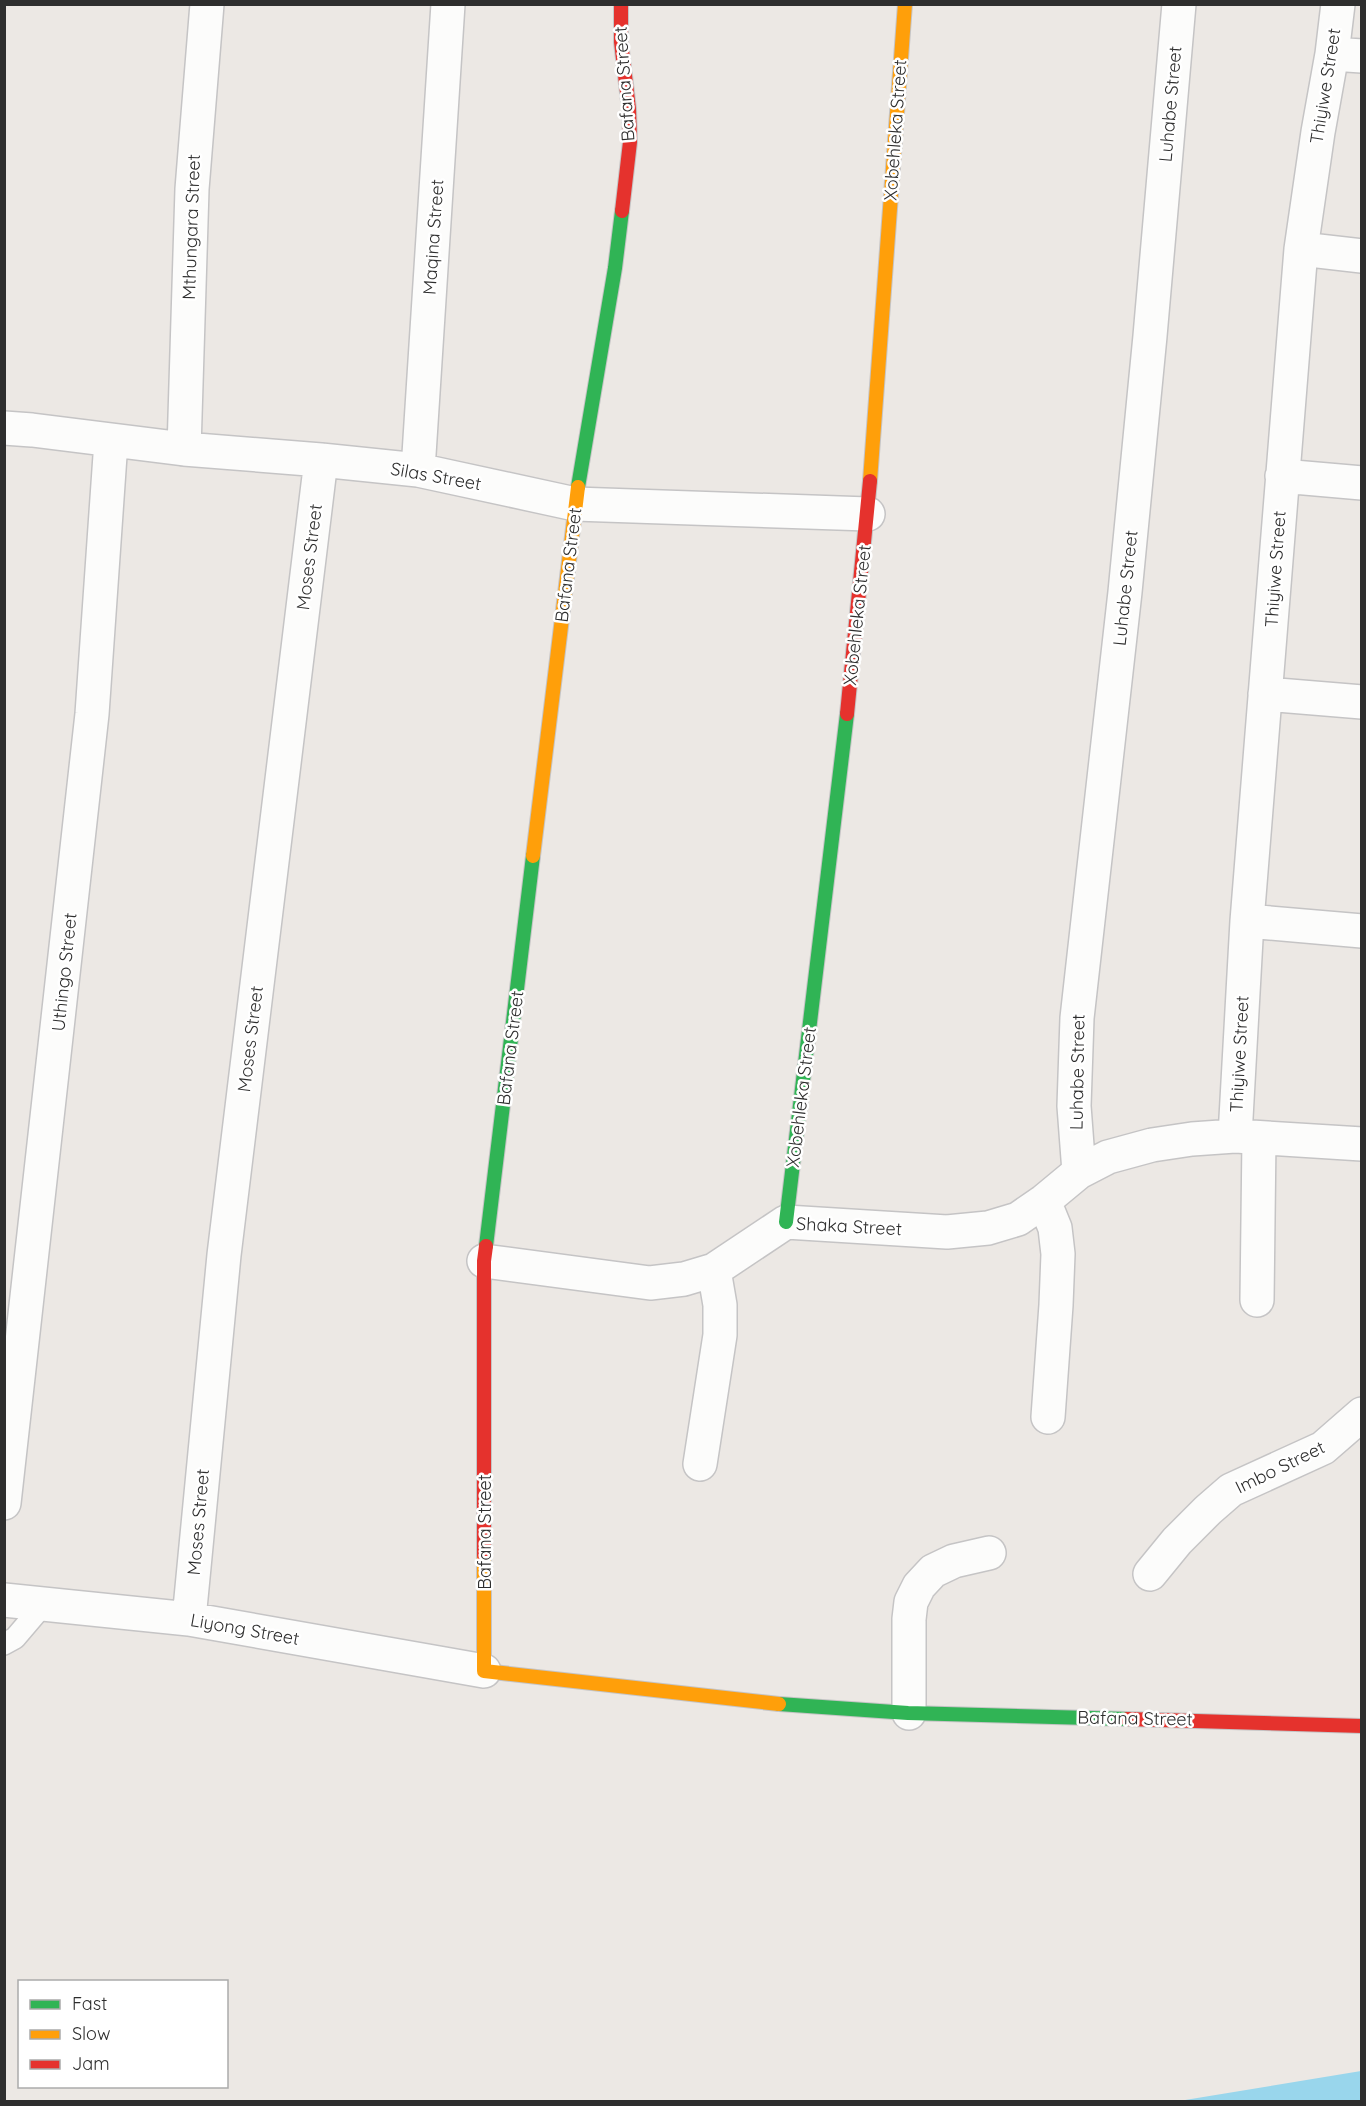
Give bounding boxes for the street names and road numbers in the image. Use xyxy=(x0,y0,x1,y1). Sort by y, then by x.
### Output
street label: Bafana Street xyxy=(609,26,639,142)
street label: Thiyiwe Street xyxy=(1305,26,1345,146)
street label: Luhabe Street xyxy=(1153,45,1187,163)
street label: Xobehleka Street xyxy=(879,59,911,201)
street label: Mthungara Street xyxy=(177,154,205,300)
street label: Maqina Street xyxy=(417,178,449,296)
street label: Silas Street xyxy=(389,457,483,495)
street label: Moses Street xyxy=(291,503,327,611)
street label: Bafana Street xyxy=(550,506,586,624)
street label: Thiyiwe Street xyxy=(1259,510,1291,628)
street label: Luhabe Street xyxy=(1107,529,1143,647)
street label: Xobehleka Street xyxy=(838,543,876,687)
street label: Uthingo Street xyxy=(46,911,82,1033)
street label: Moses Street xyxy=(232,985,268,1093)
street label: Bafana Street xyxy=(492,989,528,1107)
street label: Thiyiwe Street xyxy=(1224,995,1254,1113)
street label: Luhabe Street xyxy=(1064,1014,1090,1130)
street label: Xobehleka Street xyxy=(781,1025,821,1169)
street label: Shaka Street xyxy=(796,1212,902,1240)
street label: Imbo Street xyxy=(1231,1435,1329,1499)
street label: Moses Street xyxy=(182,1468,214,1576)
street label: Bafana Street xyxy=(473,1474,496,1590)
street label: Liyong Street xyxy=(189,1608,301,1650)
street label: Bafana Street xyxy=(1077,1705,1193,1731)

